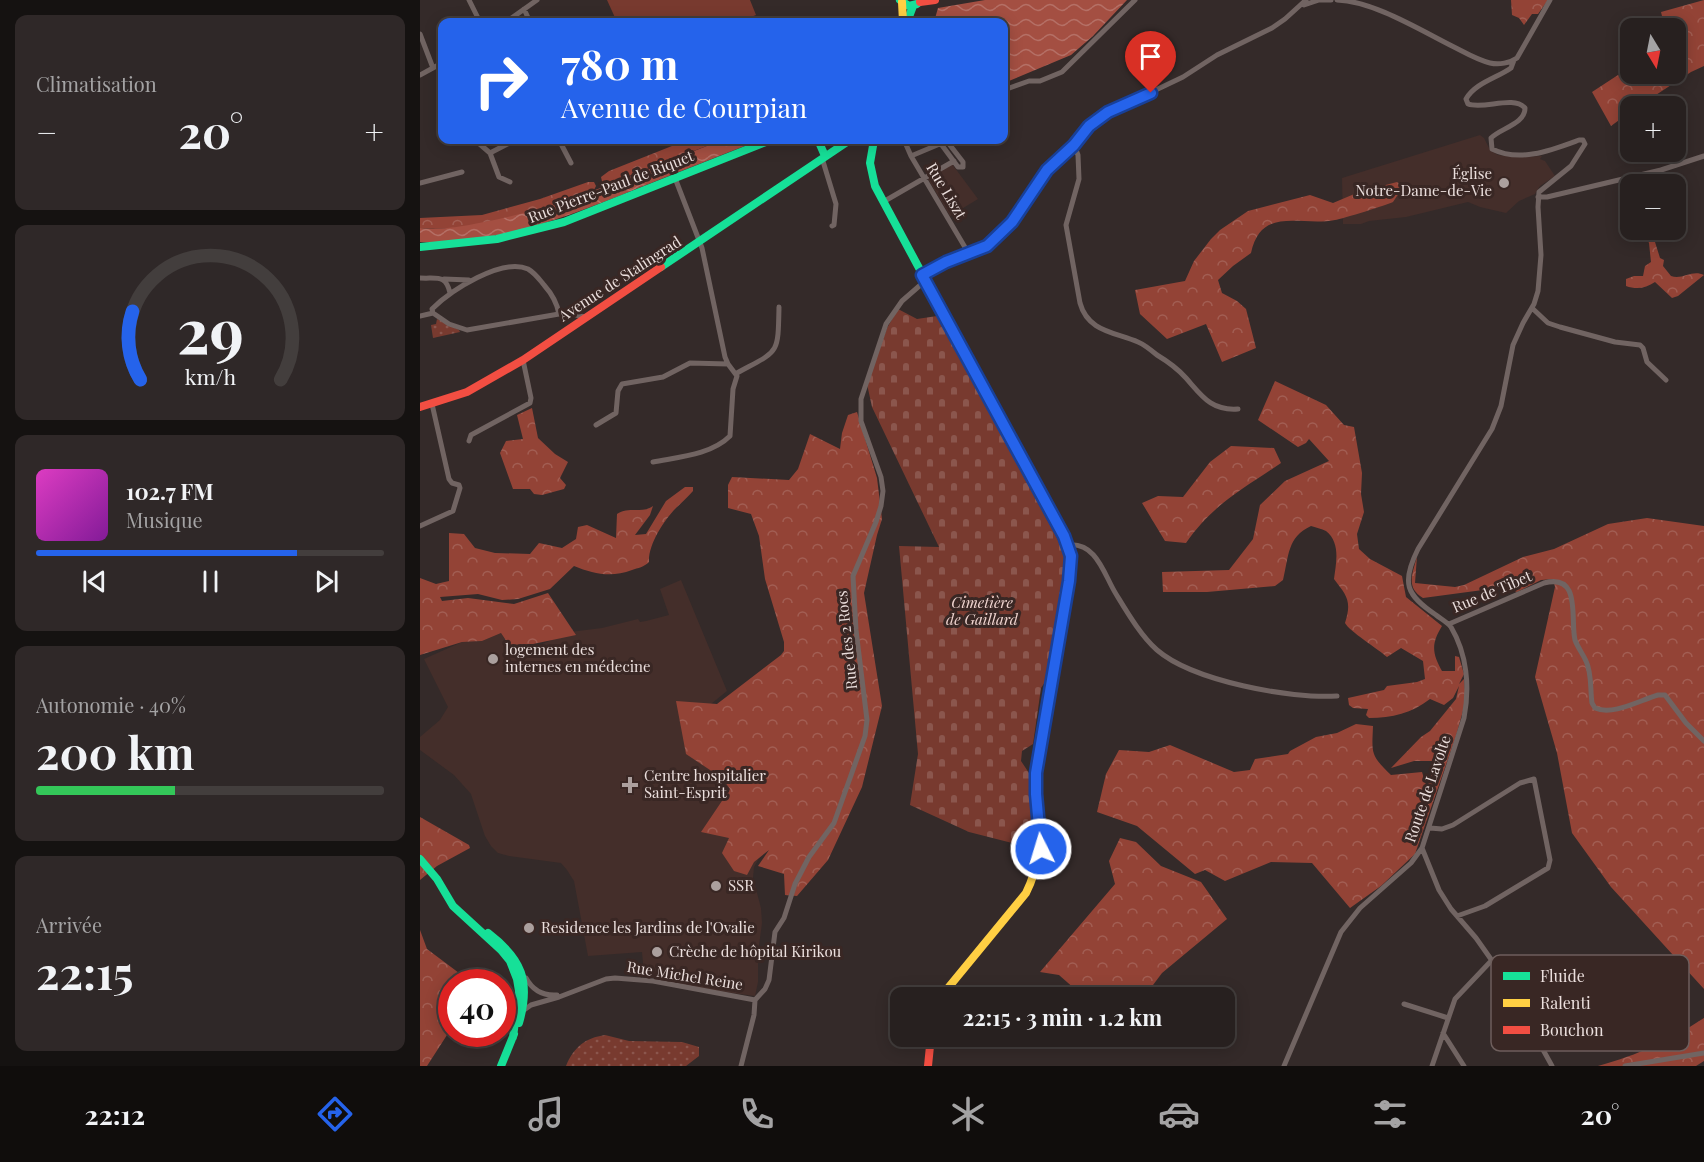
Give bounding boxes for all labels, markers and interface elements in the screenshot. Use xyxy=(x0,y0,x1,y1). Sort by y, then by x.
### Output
north arrow xyxy=(1620,18,1686,84)
map controls xyxy=(1620,18,1686,240)
pin xyxy=(1125,31,1176,93)
text: 780 m xyxy=(561,35,679,91)
icon: arrive xyxy=(1134,40,1167,73)
icon: right xyxy=(462,42,540,120)
text: Climatisation xyxy=(36,70,157,97)
text: Avenue de Courpian xyxy=(561,89,807,125)
button: + xyxy=(1620,96,1686,162)
text: 20° xyxy=(179,100,243,160)
text: − xyxy=(36,109,57,153)
text: + xyxy=(365,109,384,153)
street label: Rue Pierre-Paul de Riquet xyxy=(525,145,697,227)
street label: Rue Liszt xyxy=(922,159,972,223)
place label: Église Notre-Dame-de-Vie xyxy=(1355,163,1492,200)
button: − xyxy=(1620,174,1686,240)
marker: Église Notre-Dame-de-Vie xyxy=(1497,176,1511,190)
street label: Avenue de Stalingrad xyxy=(553,231,685,326)
text: 29 xyxy=(176,286,244,370)
text: km/h xyxy=(184,362,236,390)
text: 102.7 FM xyxy=(126,476,214,506)
text: Musique xyxy=(126,506,203,533)
icon: previous xyxy=(78,565,111,598)
icon: pause xyxy=(194,565,227,598)
icon: next xyxy=(310,565,343,598)
street label: Rue de Tibet xyxy=(1449,565,1535,617)
street label: Rue des 2 Rocs xyxy=(831,590,861,691)
park label: Cimetière de Gaillard xyxy=(946,592,1019,629)
place label: logement des internes en médecine xyxy=(505,639,651,676)
marker: logement des internes en médecine xyxy=(486,652,500,666)
text: Autonomie · 40% xyxy=(36,691,186,718)
text: 200 km xyxy=(36,721,195,781)
street label: Route de Lavolte xyxy=(1399,732,1455,845)
place label: Centre hospitalier Saint-Esprit xyxy=(644,765,766,802)
marker: Centre hospitalier Saint-Esprit xyxy=(621,776,639,794)
position arrow xyxy=(1009,817,1073,881)
place label: SSR xyxy=(728,875,754,895)
marker: SSR xyxy=(709,879,723,893)
text: Arrivée xyxy=(36,911,102,938)
place label: Residence les Jardins de l'Ovalie xyxy=(541,917,755,937)
marker: Residence les Jardins de l'Ovalie xyxy=(522,921,536,935)
text: 22:15 xyxy=(36,941,134,1001)
place label: Crèche de hôpital Kirikou xyxy=(669,941,842,961)
marker: Crèche de hôpital Kirikou xyxy=(650,945,664,959)
legend xyxy=(1491,955,1689,1051)
street label: Rue Michel Reine xyxy=(626,956,745,994)
text: Fluide xyxy=(1540,965,1585,986)
speed limit sign: 40 xyxy=(438,969,516,1047)
text: Ralenti xyxy=(1540,992,1591,1013)
text: 22:15 · 3 min · 1.2 km xyxy=(963,1002,1162,1032)
text: Bouchon xyxy=(1540,1019,1604,1040)
icon: directions xyxy=(314,1093,356,1135)
icon: music xyxy=(525,1093,567,1135)
icon: phone xyxy=(736,1093,778,1135)
icon: climate xyxy=(947,1093,989,1135)
icon: car xyxy=(1158,1093,1200,1135)
icon: filters xyxy=(1369,1093,1411,1135)
text: 22:12 xyxy=(85,1096,145,1132)
text: 20° xyxy=(1581,1096,1619,1132)

